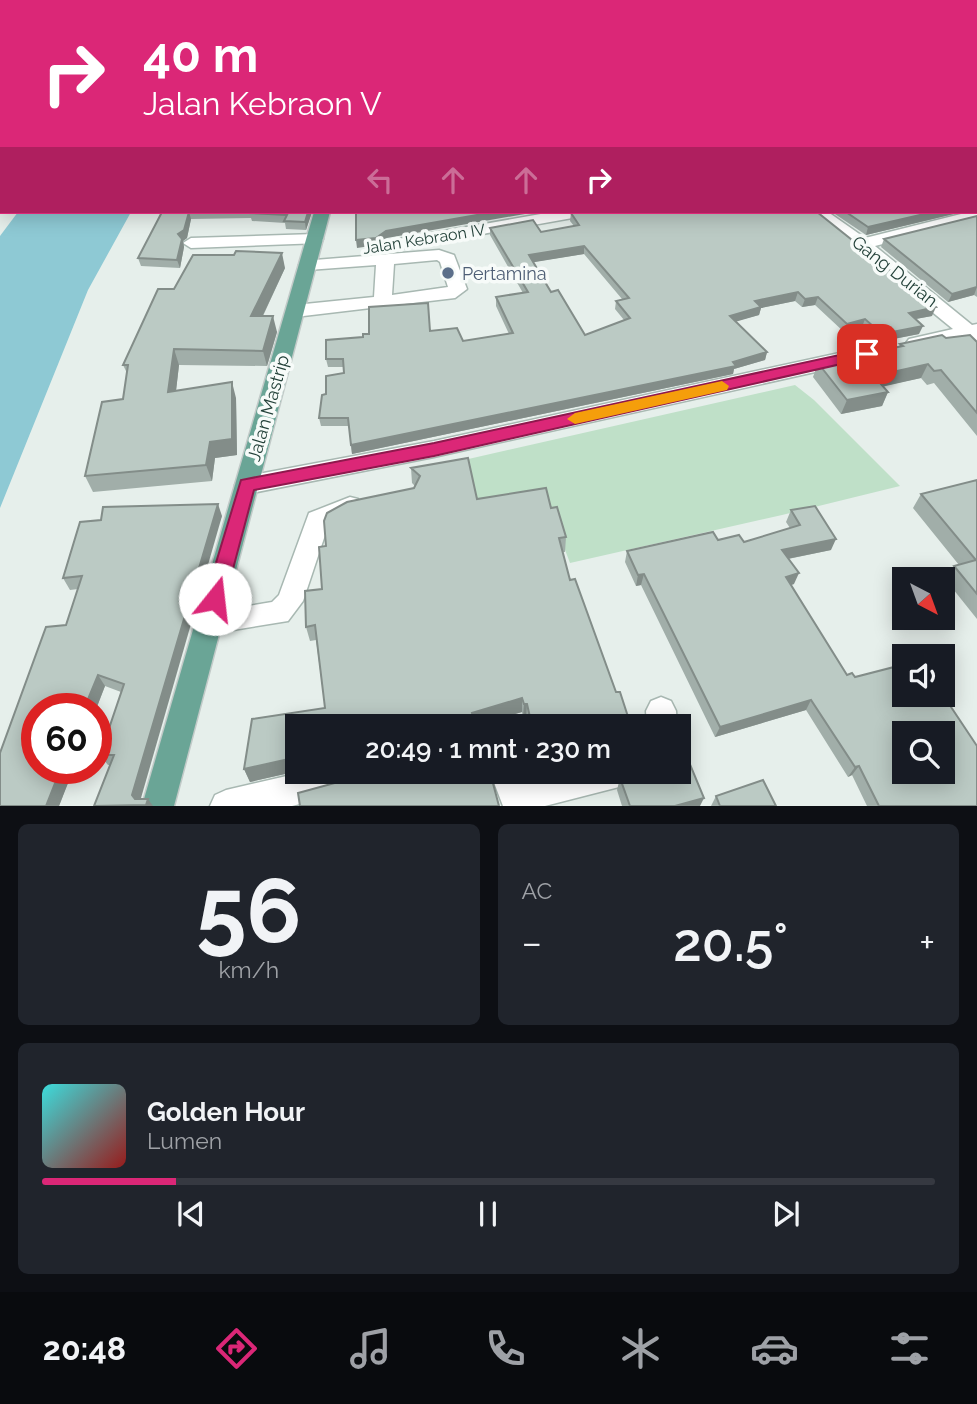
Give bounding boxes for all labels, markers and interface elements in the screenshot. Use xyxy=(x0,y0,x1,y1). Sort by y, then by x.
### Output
text: 40 m xyxy=(143,26,258,83)
icon: right xyxy=(28,28,119,119)
text: Jalan Kebraon V xyxy=(143,85,382,122)
icon: left xyxy=(361,161,399,199)
icon: ahead xyxy=(434,161,472,199)
icon: ahead xyxy=(507,161,545,199)
icon: right xyxy=(580,161,618,199)
street label: Jalan Kebraon IV xyxy=(361,220,487,258)
street label: Gang Durian xyxy=(848,231,942,311)
place label: Pertamina xyxy=(462,263,547,284)
marker: Pertamina xyxy=(440,265,456,281)
pin xyxy=(837,324,897,384)
icon: arrive xyxy=(848,335,886,373)
street label: Jalan Mastrip xyxy=(243,352,293,464)
position arrow xyxy=(178,562,252,636)
north arrow xyxy=(892,567,956,630)
map controls xyxy=(892,567,955,784)
button: sound xyxy=(892,644,955,707)
speed limit sign: 60 xyxy=(21,693,112,784)
button: search xyxy=(892,721,955,784)
text: 20:49 · 1 mnt · 230 m xyxy=(365,734,611,764)
text: 56 xyxy=(196,857,302,964)
text: AC xyxy=(522,877,552,904)
text: 20.5° xyxy=(673,912,788,973)
text: − xyxy=(522,920,542,965)
text: + xyxy=(919,920,935,965)
text: km/h xyxy=(218,956,279,983)
text: Golden Hour xyxy=(147,1097,305,1127)
text: Lumen xyxy=(147,1127,222,1154)
icon: previous xyxy=(172,1195,210,1233)
icon: pause xyxy=(469,1195,507,1233)
icon: next xyxy=(767,1195,805,1233)
icon: directions xyxy=(212,1324,261,1373)
icon: music xyxy=(346,1324,395,1373)
icon: phone xyxy=(481,1324,530,1373)
icon: climate xyxy=(616,1324,665,1373)
icon: car xyxy=(750,1324,799,1373)
icon: filters xyxy=(885,1324,934,1373)
text: 20:48 xyxy=(43,1330,126,1367)

